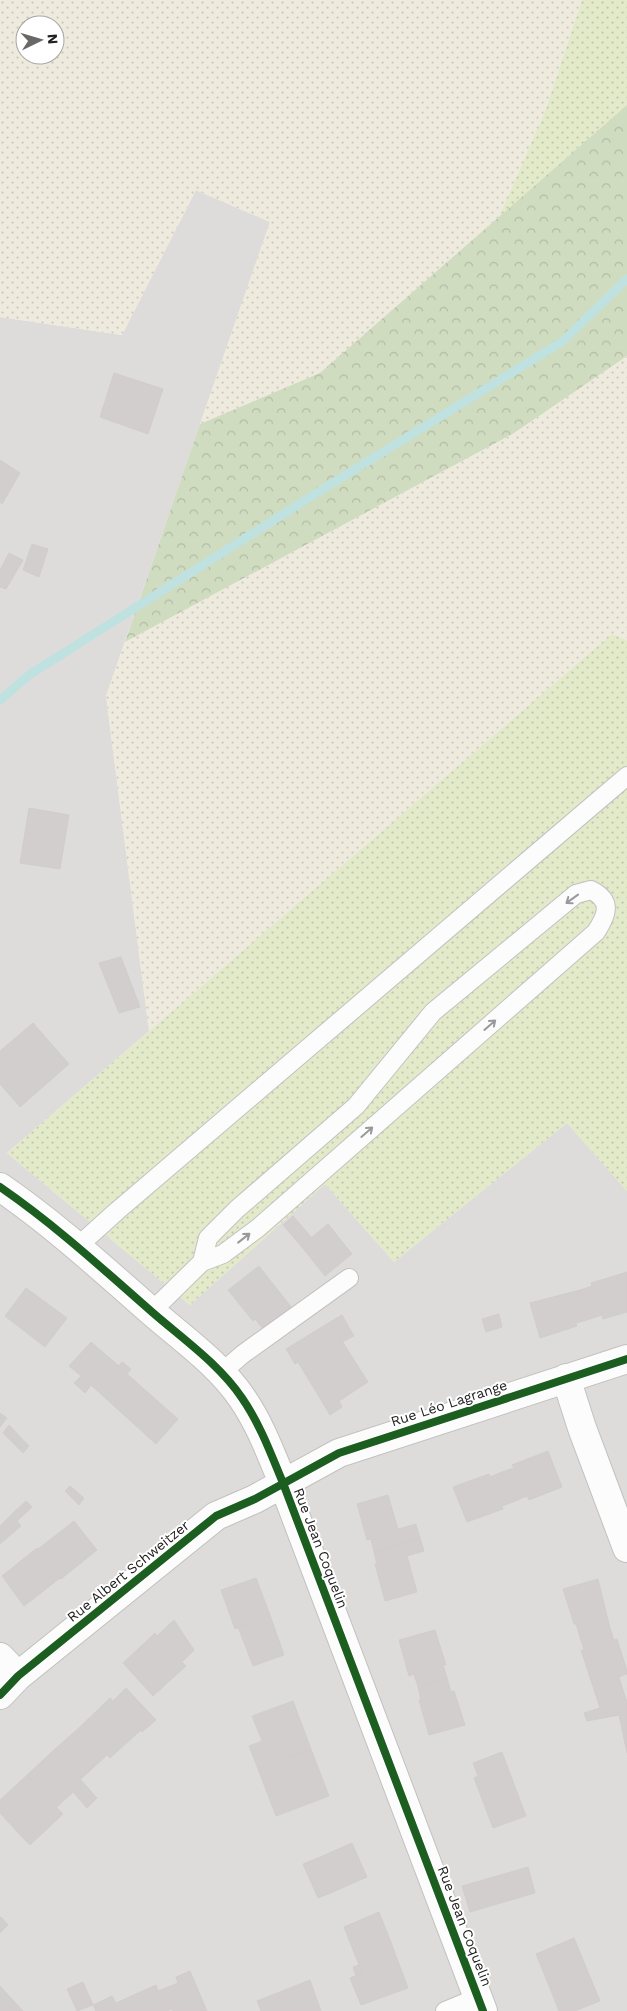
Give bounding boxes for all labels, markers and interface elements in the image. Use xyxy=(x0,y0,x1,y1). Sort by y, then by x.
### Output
north arrow xyxy=(15,15,65,65)
text: N xyxy=(45,33,61,45)
one-way arrow xyxy=(565,894,579,904)
one-way arrow xyxy=(483,1019,496,1031)
one-way arrow xyxy=(361,1126,374,1138)
one-way arrow xyxy=(237,1233,251,1243)
street label: Rue Léo Lagrange xyxy=(389,1377,509,1429)
street label: Rue Jean Coquelin xyxy=(291,1486,351,1610)
street label: Rue Albert Schweitzer xyxy=(64,1517,192,1625)
street label: Rue Jean Coquelin xyxy=(435,1864,495,1988)

